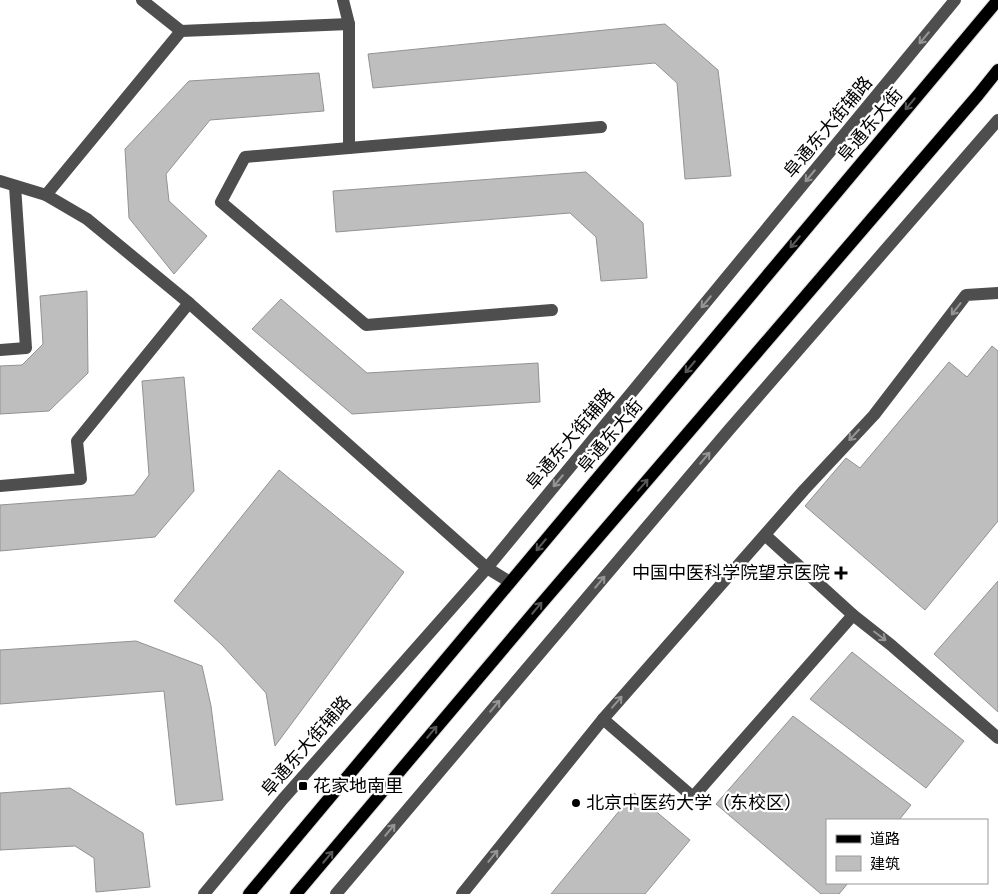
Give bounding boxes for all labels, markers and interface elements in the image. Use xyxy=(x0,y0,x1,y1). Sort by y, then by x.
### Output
one-way arrow xyxy=(919,31,930,44)
street label: 阜通东大街辅路 xyxy=(779,72,877,182)
street label: 阜通东大街 xyxy=(833,83,907,167)
one-way arrow xyxy=(905,98,916,111)
one-way arrow xyxy=(804,170,815,183)
one-way arrow xyxy=(789,236,800,249)
one-way arrow xyxy=(701,295,712,308)
one-way arrow xyxy=(950,302,961,315)
one-way arrow xyxy=(685,360,696,373)
street label: 阜通东大街辅路 xyxy=(521,384,619,494)
street label: 阜通东大街 xyxy=(573,394,647,478)
one-way arrow xyxy=(848,429,860,442)
one-way arrow xyxy=(699,452,710,465)
one-way arrow xyxy=(553,474,564,487)
one-way arrow xyxy=(637,479,648,492)
one-way arrow xyxy=(535,539,547,552)
place label: 中国中医科学院望京医院 xyxy=(632,562,830,584)
marker: 中国中医科学院望京医院 xyxy=(834,566,848,580)
one-way arrow xyxy=(594,576,605,589)
one-way arrow xyxy=(531,602,543,615)
one-way arrow xyxy=(873,631,887,641)
street label: 阜通东大街辅路 xyxy=(256,691,356,801)
one-way arrow xyxy=(611,696,623,709)
one-way arrow xyxy=(489,700,500,713)
one-way arrow xyxy=(427,726,438,739)
place label: 花家地南里 xyxy=(313,775,403,797)
marker: 花家地南里 xyxy=(297,780,309,792)
place label: 北京中医药大学（东校区） xyxy=(586,792,802,814)
marker: 北京中医药大学（东校区） xyxy=(570,797,582,809)
legend xyxy=(826,819,988,884)
one-way arrow xyxy=(384,824,395,837)
text: 道路 xyxy=(870,830,900,848)
one-way arrow xyxy=(322,850,333,863)
one-way arrow xyxy=(487,850,498,863)
text: 建筑 xyxy=(870,855,900,873)

